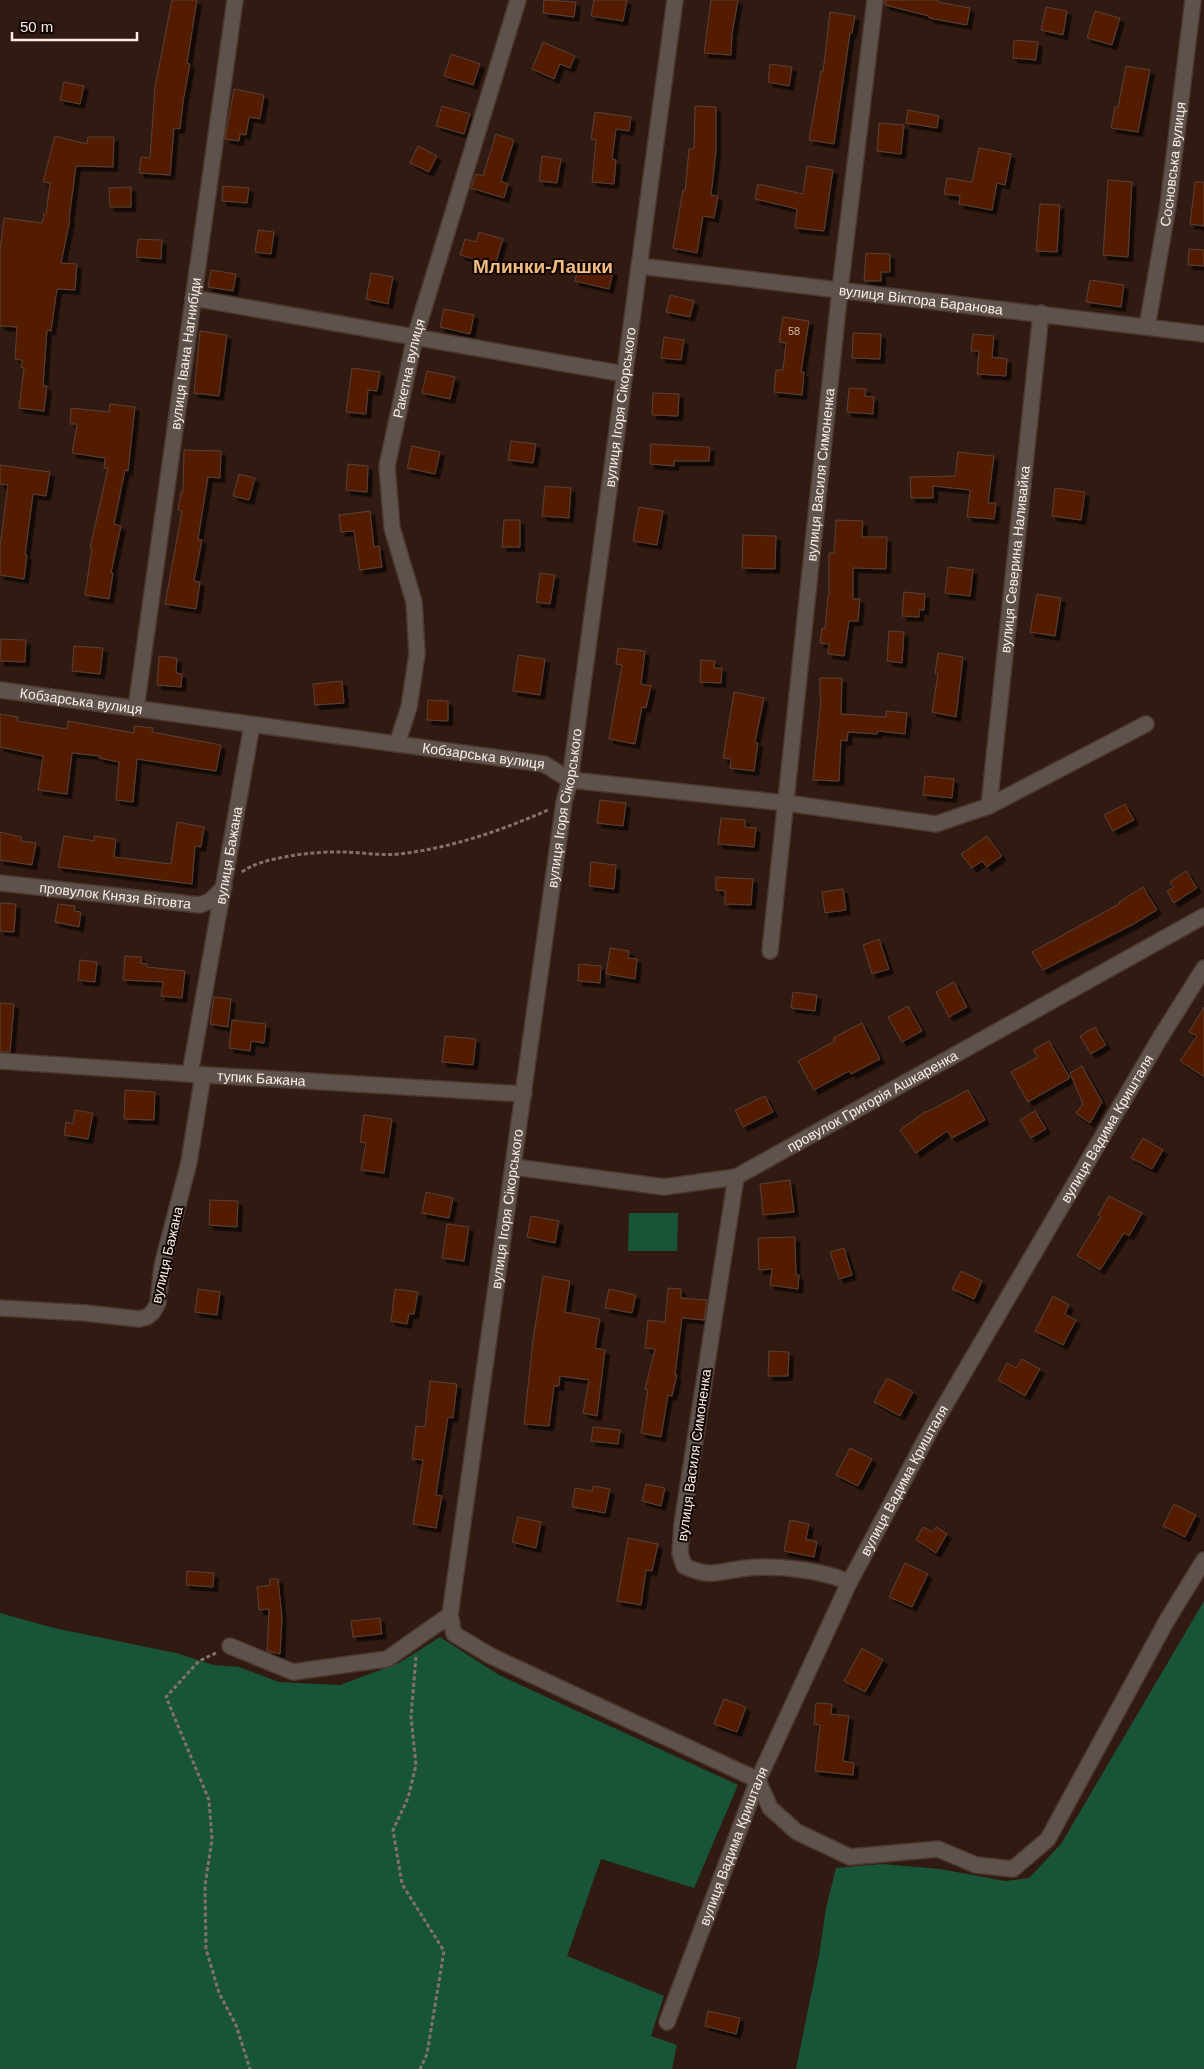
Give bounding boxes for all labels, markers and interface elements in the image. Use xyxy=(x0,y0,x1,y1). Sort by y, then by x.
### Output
scale bar xyxy=(12,10,138,42)
text: 50 m xyxy=(20,18,53,35)
street label: Сосновська вулиця xyxy=(1157,101,1189,228)
district label: Млинки-Лашки xyxy=(473,256,613,277)
street label: вулиця Івана Нагнибіди xyxy=(167,276,204,431)
street label: вулиця Віктора Баранова xyxy=(838,282,1004,318)
street label: Ракетна вулиця xyxy=(390,317,428,420)
house number: 58 xyxy=(788,325,800,337)
street label: вулиця Ігоря Сікорського xyxy=(602,326,639,488)
street label: вулиця Василя Симоненка xyxy=(803,387,837,562)
street label: вулиця Северина Наливайка xyxy=(997,465,1033,654)
street label: Кобзарська вулиця xyxy=(19,685,144,717)
street label: вулиця Ігоря Сікорського xyxy=(544,727,585,889)
street label: Кобзарська вулиця xyxy=(421,740,546,772)
street label: вулиця Бажана xyxy=(212,805,245,906)
street label: провулок Князя Вітовта xyxy=(39,879,192,912)
street label: провулок Григорія Ашкаренка xyxy=(784,1047,961,1155)
street label: вулиця Вадима Кришталя xyxy=(1057,1052,1156,1206)
street label: тупик Бажана xyxy=(217,1068,306,1089)
street label: вулиця Ігоря Сікорського xyxy=(488,1128,526,1290)
street label: вулиця Бажана xyxy=(148,1205,186,1305)
street label: вулиця Василя Симоненка xyxy=(674,1368,714,1542)
street label: вулиця Вадима Кришталя xyxy=(857,1402,951,1558)
street label: вулиця Вадима Кришталя xyxy=(696,1764,771,1928)

